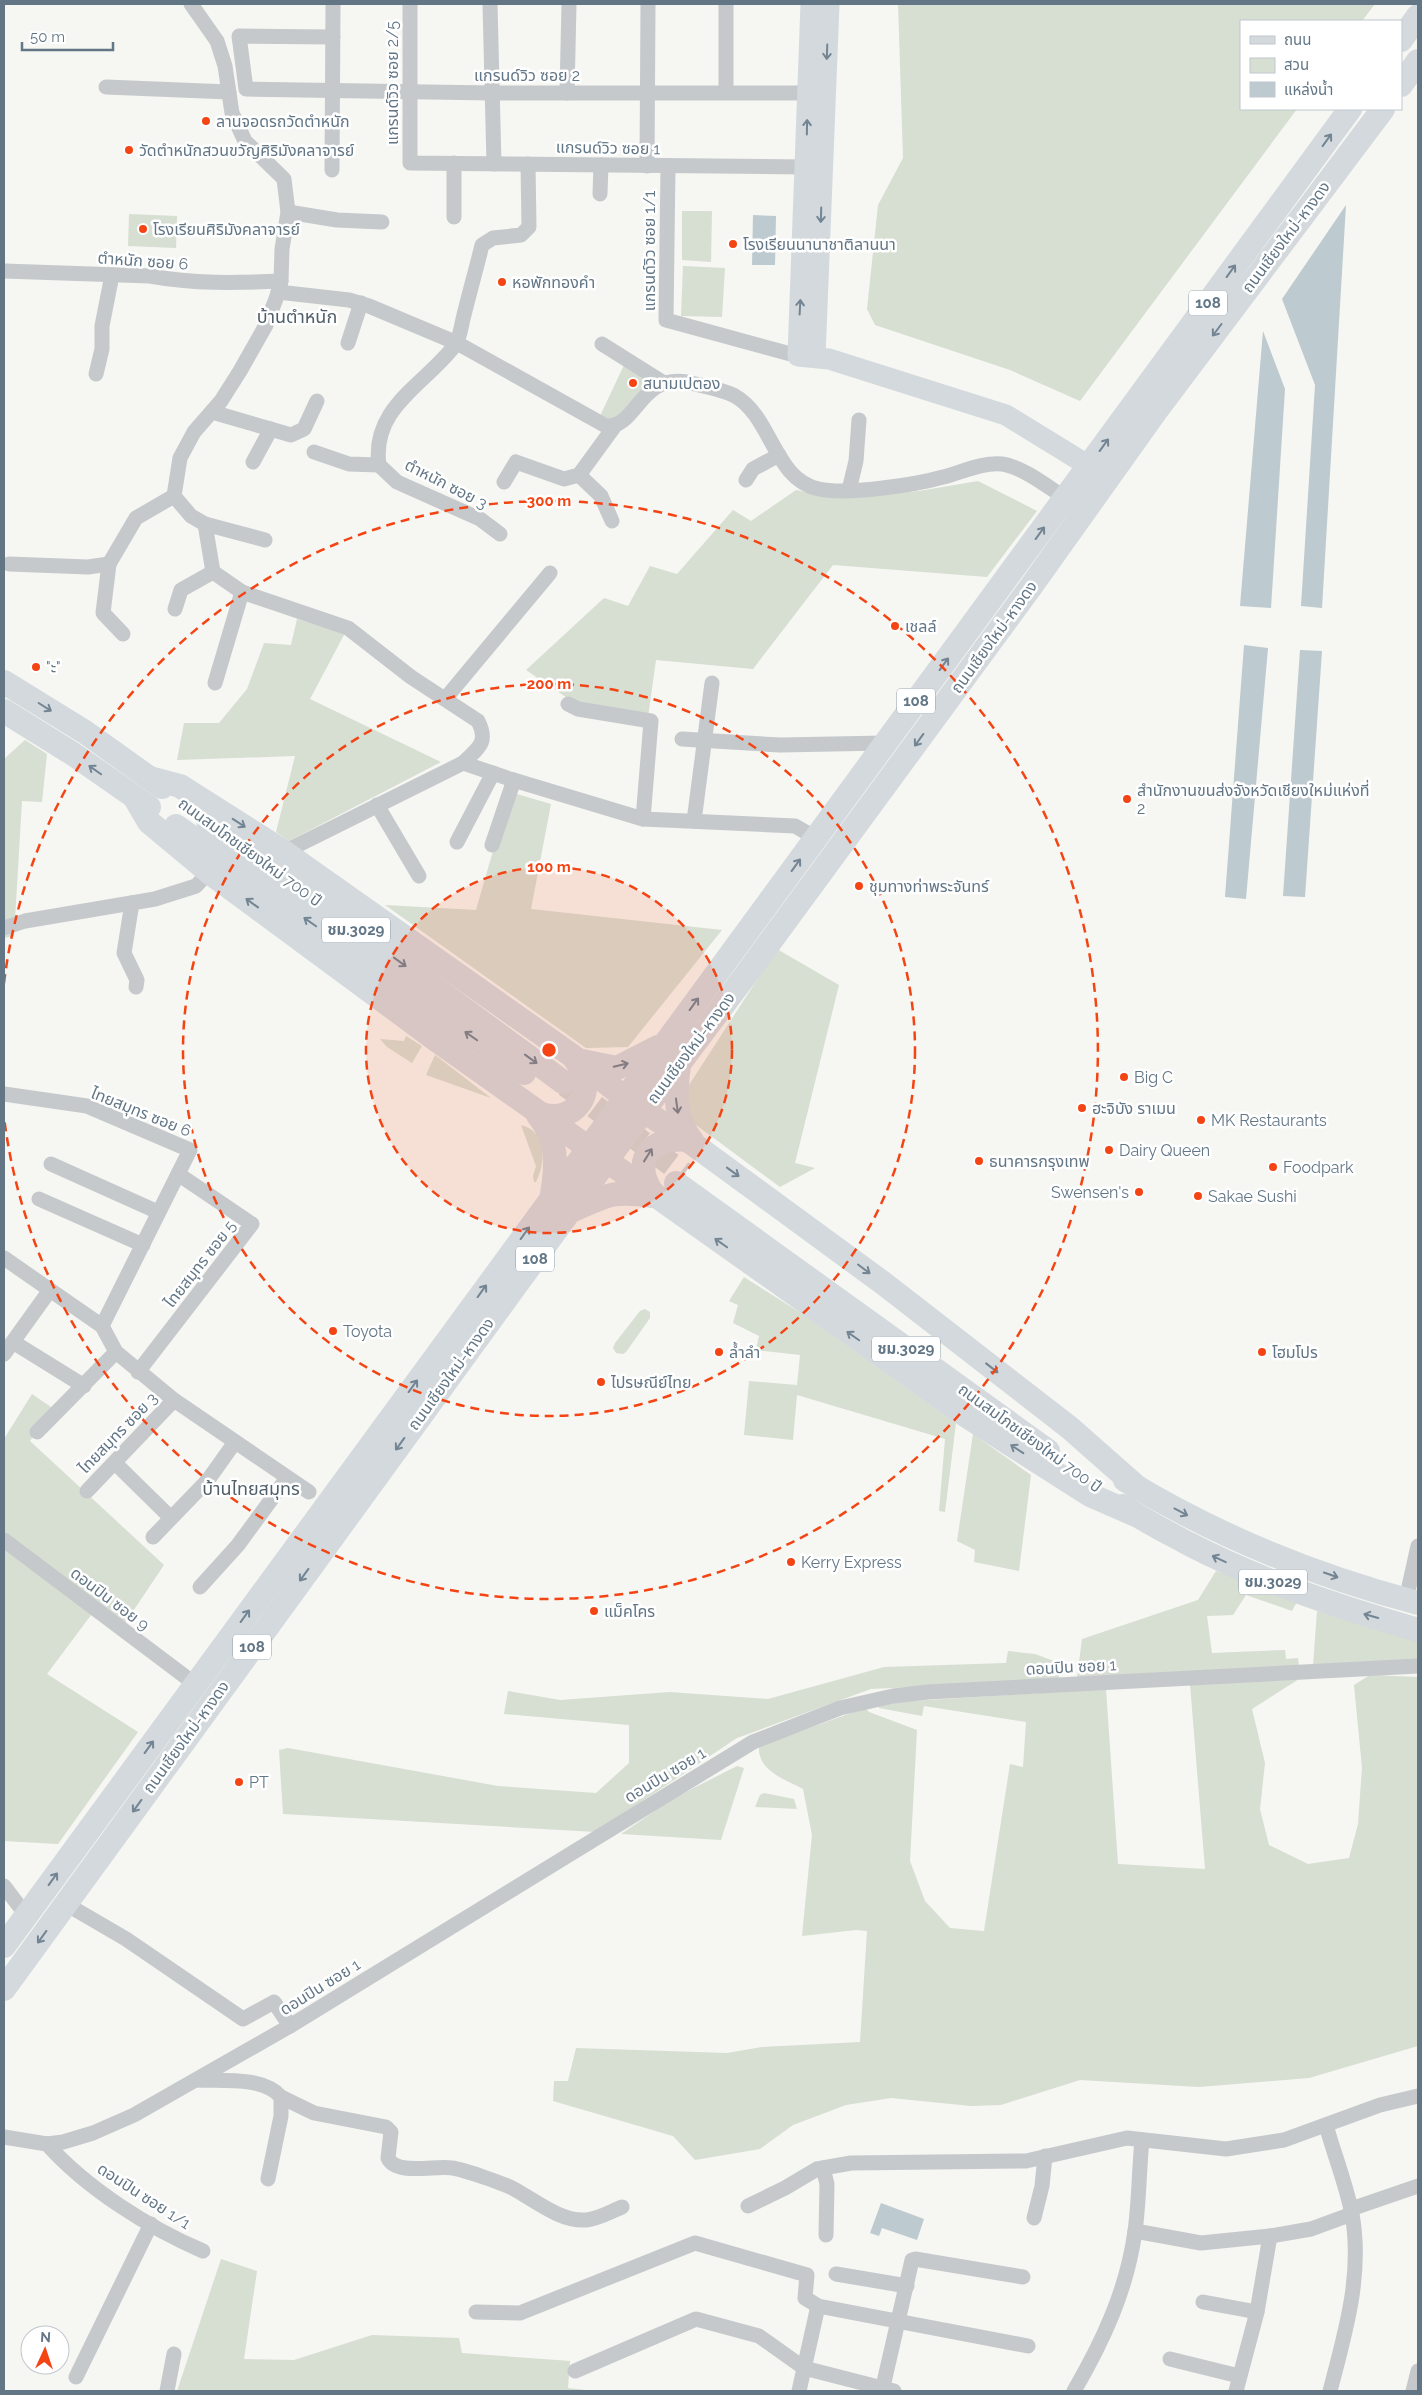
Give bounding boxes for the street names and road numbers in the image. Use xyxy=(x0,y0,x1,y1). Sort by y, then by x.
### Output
street label: แกรนด์วิว ซอย 2/5 xyxy=(383,21,402,145)
street label: แกรนด์วิว ซอย 2 xyxy=(474,66,580,85)
street label: แกรนด์วิว ซอย 1 xyxy=(556,138,661,158)
street label: ถนนเชียงใหม่-หางดง xyxy=(1238,178,1334,296)
street label: แกรนด์วิว ซอย 1/1 xyxy=(640,191,659,311)
street label: ตำหนัก ซอย 6 xyxy=(97,248,189,274)
road number: 108 xyxy=(1189,290,1227,316)
street label: ตำหนัก ซอย 3 xyxy=(402,455,490,513)
street label: ถนนเชียงใหม่-หางดง xyxy=(947,577,1041,697)
road number: 108 xyxy=(897,688,935,714)
street label: ถนนสมโภชเชียงใหม่ 700 ปี xyxy=(175,794,325,910)
road number: ชม.3029 xyxy=(322,918,390,942)
street label: ถนนเชียงใหม่-หางดง xyxy=(643,989,739,1107)
street label: ไทยสมุทร ซอย 6 xyxy=(87,1083,194,1141)
street label: ไทยสมุทร ซอย 5 xyxy=(160,1217,240,1312)
road number: 108 xyxy=(516,1246,554,1272)
street label: ถนนเชียงใหม่-หางดง xyxy=(404,1314,498,1434)
road number: ชม.3029 xyxy=(872,1336,940,1362)
street label: ถนนสมโภชเชียงใหม่ 700 ปี xyxy=(955,1380,1105,1496)
street label: ไทยสมุทร ซอย 3 xyxy=(74,1389,161,1478)
street label: ดอนปิน ซอย 9 xyxy=(67,1563,153,1635)
road number: ชม.3029 xyxy=(1239,1570,1307,1594)
road number: 108 xyxy=(233,1634,271,1660)
street label: ดอนปิน ซอย 1 xyxy=(1025,1655,1117,1679)
street label: ถนนเชียงใหม่-หางดง xyxy=(139,1677,233,1797)
street label: ดอนปิน ซอย 1 xyxy=(621,1743,709,1807)
street label: ดอนปิน ซอย 1 xyxy=(276,1955,364,2019)
street label: ดอนปิน ซอย 1/1 xyxy=(94,2159,194,2233)

